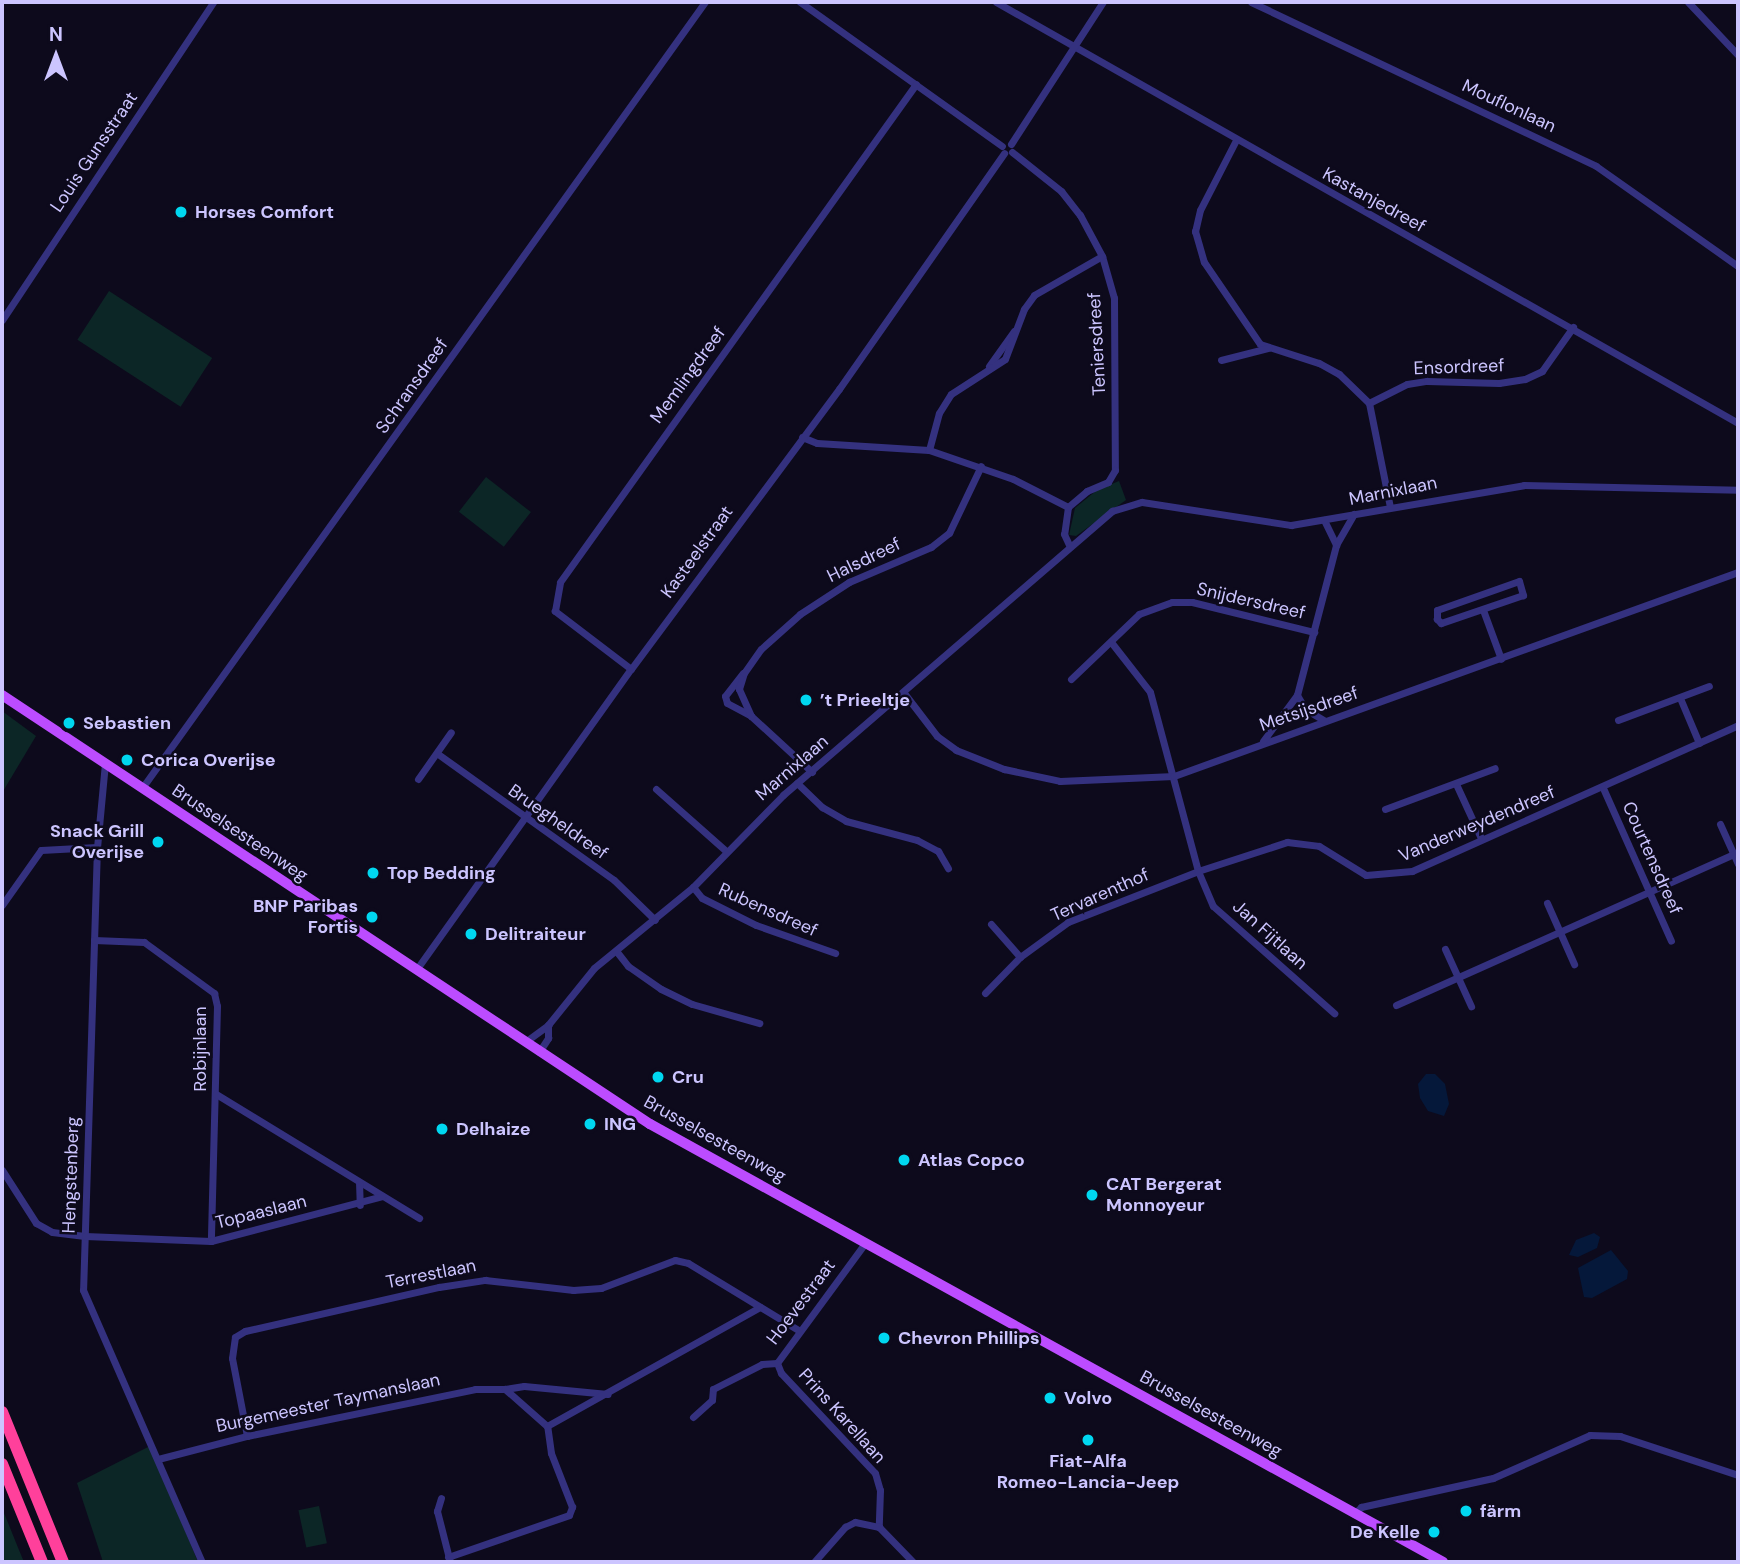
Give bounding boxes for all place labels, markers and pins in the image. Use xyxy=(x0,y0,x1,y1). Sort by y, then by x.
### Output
place label: Horses Comfort xyxy=(195,201,334,223)
marker: Horses Comfort xyxy=(173,204,189,220)
place label: ’t Prieeltje xyxy=(820,689,910,711)
marker: ’t Prieeltje xyxy=(798,692,814,708)
place label: Sebastien xyxy=(83,712,171,734)
marker: Sebastien xyxy=(61,715,77,731)
place label: Corica Overijse xyxy=(141,749,276,771)
marker: Corica Overijse xyxy=(119,752,135,768)
place label: Snack Grill Overijse xyxy=(50,821,144,864)
marker: Snack Grill Overijse xyxy=(150,834,166,850)
place label: Top Bedding xyxy=(387,862,496,884)
marker: Top Bedding xyxy=(365,865,381,881)
place label: BNP Paribas Fortis xyxy=(253,896,358,939)
marker: BNP Paribas Fortis xyxy=(364,909,380,925)
place label: Delitraiteur xyxy=(485,923,586,945)
marker: Delitraiteur xyxy=(463,926,479,942)
place label: Cru xyxy=(672,1066,704,1088)
marker: Cru xyxy=(650,1069,666,1085)
place label: ING xyxy=(604,1113,636,1135)
marker: ING xyxy=(582,1116,598,1132)
place label: Delhaize xyxy=(456,1118,531,1140)
marker: Delhaize xyxy=(434,1121,450,1137)
place label: Atlas Copco xyxy=(918,1149,1025,1171)
marker: Atlas Copco xyxy=(896,1152,912,1168)
place label: CAT Bergerat Monnoyeur xyxy=(1106,1174,1222,1216)
marker: CAT Bergerat Monnoyeur xyxy=(1084,1187,1100,1203)
place label: Chevron Phillips xyxy=(898,1327,1040,1349)
marker: Chevron Phillips xyxy=(876,1330,892,1346)
place label: Volvo xyxy=(1064,1387,1112,1409)
marker: Volvo xyxy=(1042,1390,1058,1406)
marker: Fiat-Alfa Romeo-Lancia-Jeep xyxy=(1080,1432,1096,1448)
place label: Fiat-Alfa Romeo-Lancia-Jeep xyxy=(997,1451,1179,1494)
place label: färm xyxy=(1480,1500,1521,1522)
marker: färm xyxy=(1458,1503,1474,1519)
place label: De Kelle xyxy=(1350,1521,1420,1543)
marker: De Kelle xyxy=(1426,1524,1442,1540)

